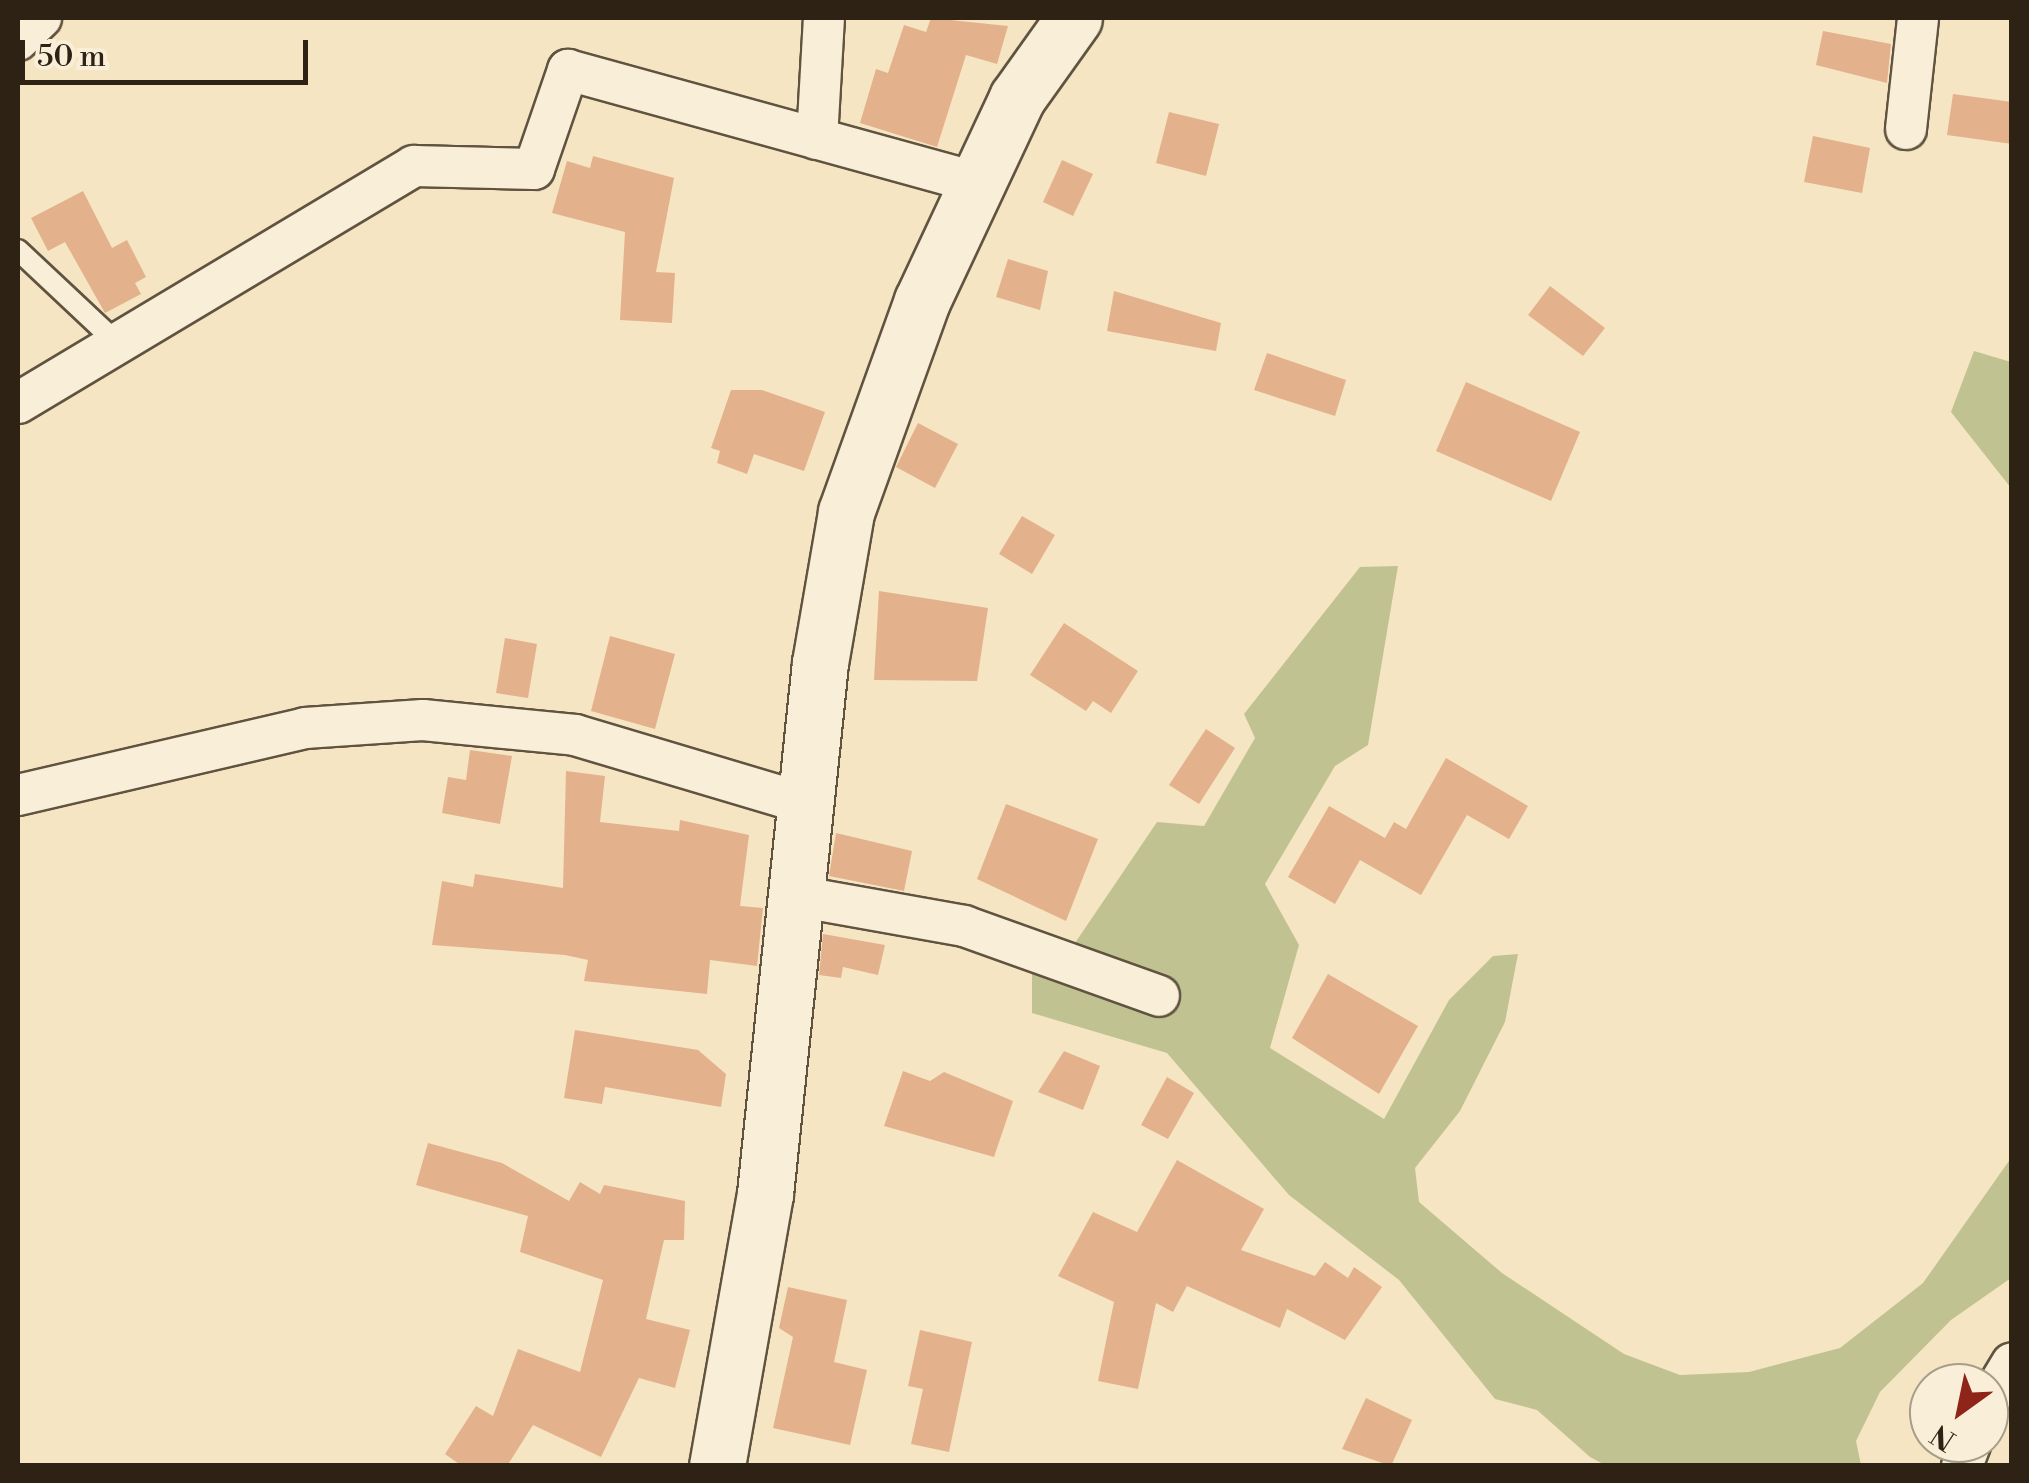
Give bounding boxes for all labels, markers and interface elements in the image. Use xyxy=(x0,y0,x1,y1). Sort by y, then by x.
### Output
scale bar xyxy=(25,20,312,82)
text: 50 m xyxy=(37,38,106,76)
north arrow xyxy=(1909,1363,2009,1463)
text: N xyxy=(1925,1416,1962,1458)

